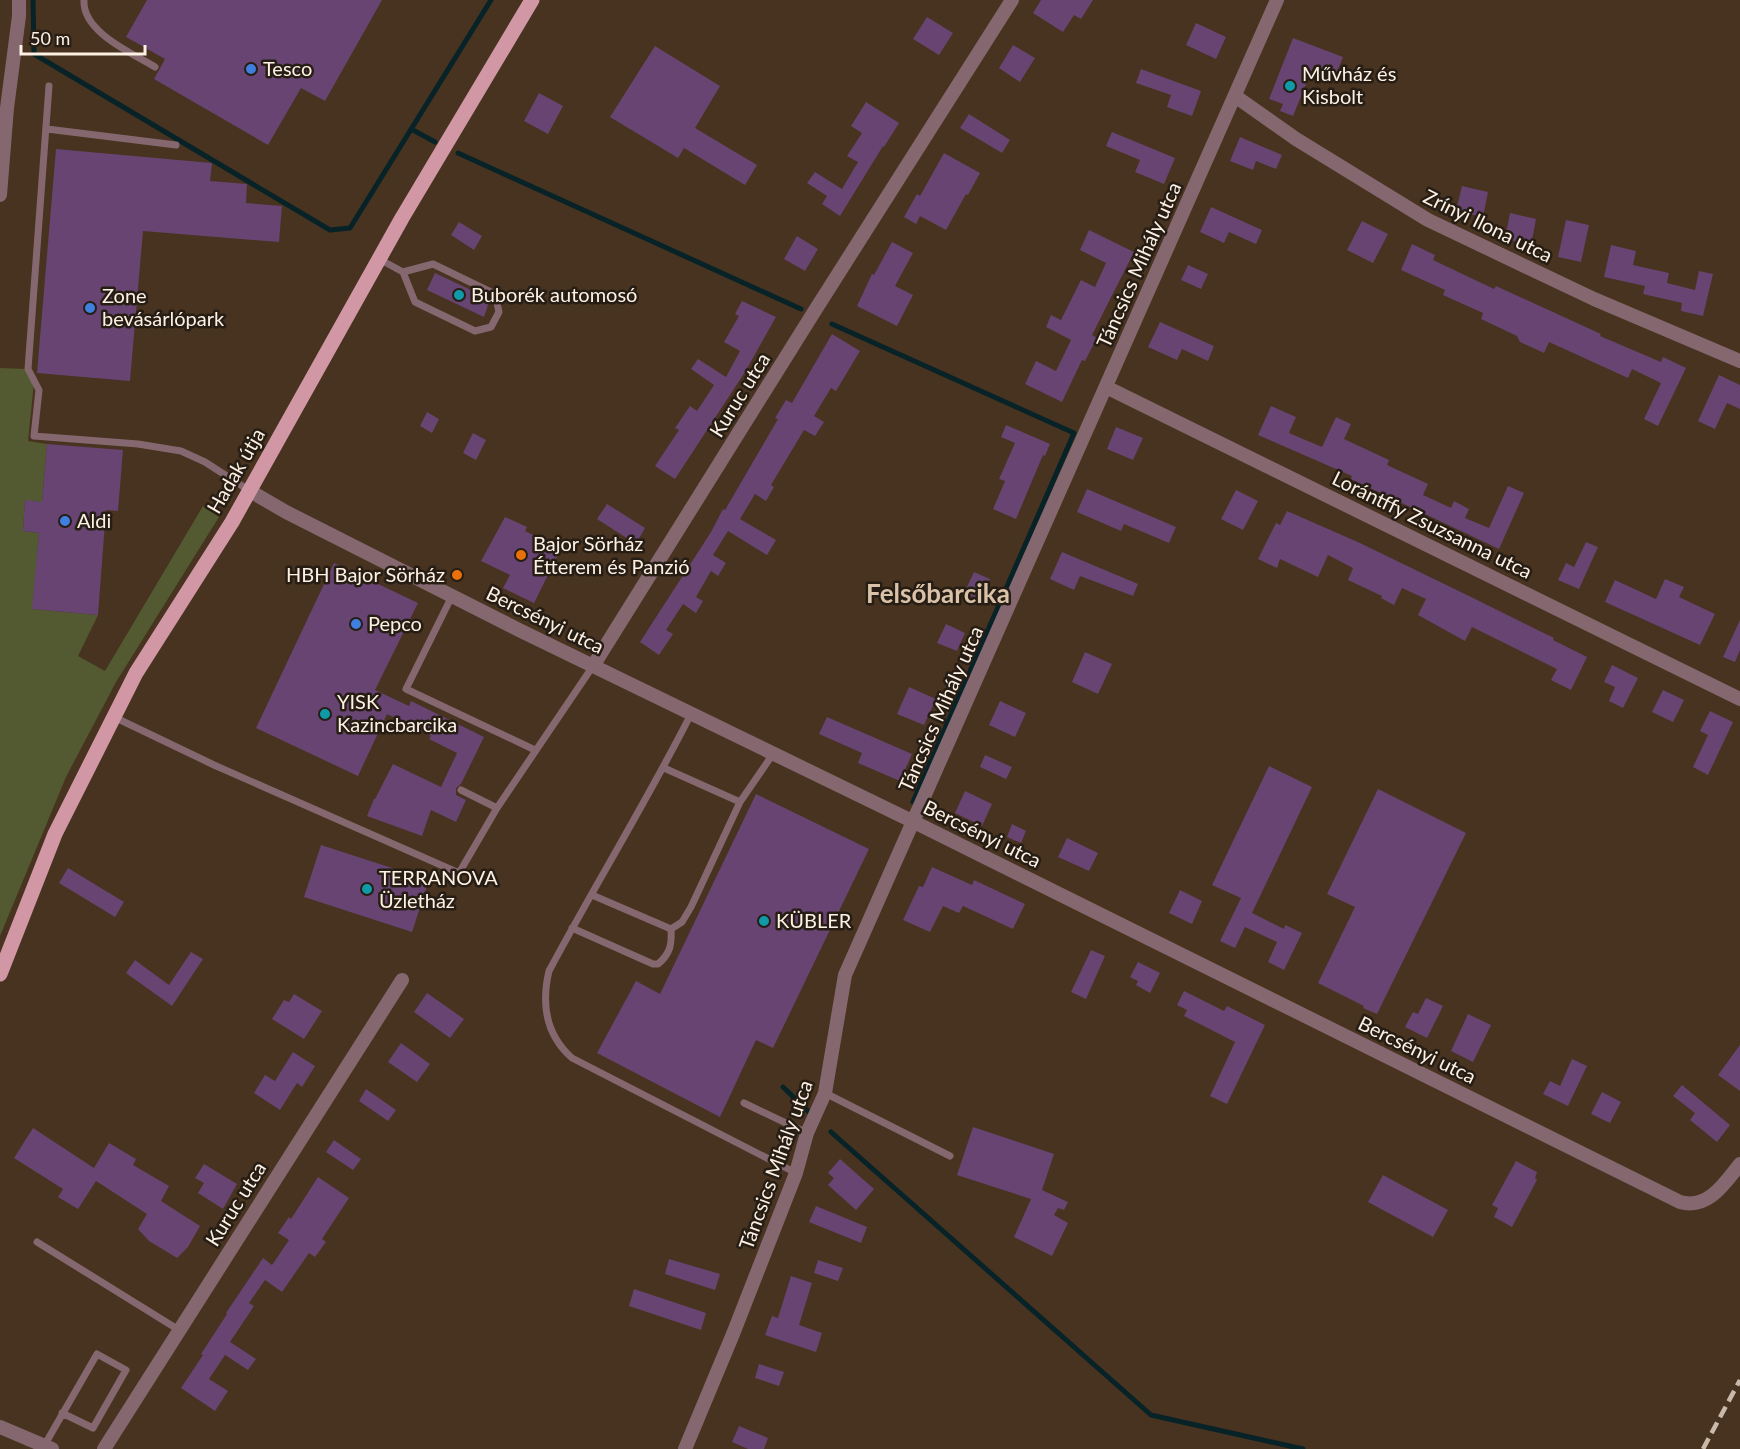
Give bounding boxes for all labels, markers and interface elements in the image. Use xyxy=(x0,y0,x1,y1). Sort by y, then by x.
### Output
scale bar xyxy=(21,18,146,56)
text: 50 m xyxy=(30,27,70,49)
place label: Tesco xyxy=(263,56,312,80)
place label: Művház és Kisbolt xyxy=(1302,61,1396,108)
marker: Tesco xyxy=(244,62,258,76)
marker: Művház és Kisbolt xyxy=(1283,79,1297,93)
street label: Táncsics Mihály utca xyxy=(1091,178,1185,351)
street label: Zrínyi Ilona utca xyxy=(1420,184,1557,267)
place label: Buborék automosó xyxy=(471,282,637,306)
place label: Zone bevásárlópark xyxy=(102,283,225,330)
marker: Buborék automosó xyxy=(452,288,466,302)
marker: Zone bevásárlópark xyxy=(83,301,97,315)
street label: Kuruc utca xyxy=(704,348,774,441)
street label: Hadak útja xyxy=(201,424,269,517)
street label: Lorántffy Zsuzsanna utca xyxy=(1329,465,1536,583)
place label: Aldi xyxy=(77,508,111,532)
marker: Aldi xyxy=(58,514,72,528)
place label: Bajor Sörház Étterem és Panzió xyxy=(533,531,690,578)
marker: Bajor Sörház Étterem és Panzió xyxy=(514,548,528,562)
place label: HBH Bajor Sörház xyxy=(286,562,445,586)
marker: HBH Bajor Sörház xyxy=(450,568,464,582)
district label: Felsőbarcika xyxy=(866,577,1010,609)
street label: Bercsényi utca xyxy=(483,580,608,658)
place label: Pepco xyxy=(368,611,422,635)
marker: Pepco xyxy=(349,617,363,631)
street label: Táncsics Mihály utca xyxy=(893,622,987,795)
place label: YISK Kazincbarcika xyxy=(337,689,457,736)
marker: YISK Kazincbarcika xyxy=(318,707,332,721)
street label: Bercsényi utca xyxy=(920,794,1045,872)
place label: TERRANOVA Üzletház xyxy=(379,865,498,912)
marker: TERRANOVA Üzletház xyxy=(360,882,374,896)
place label: KÜBLER xyxy=(776,908,852,932)
marker: KÜBLER xyxy=(757,914,771,928)
street label: Bercsényi utca xyxy=(1355,1010,1480,1088)
street label: Táncsics Mihály utca xyxy=(733,1077,817,1253)
street label: Kuruc utca xyxy=(200,1157,270,1250)

